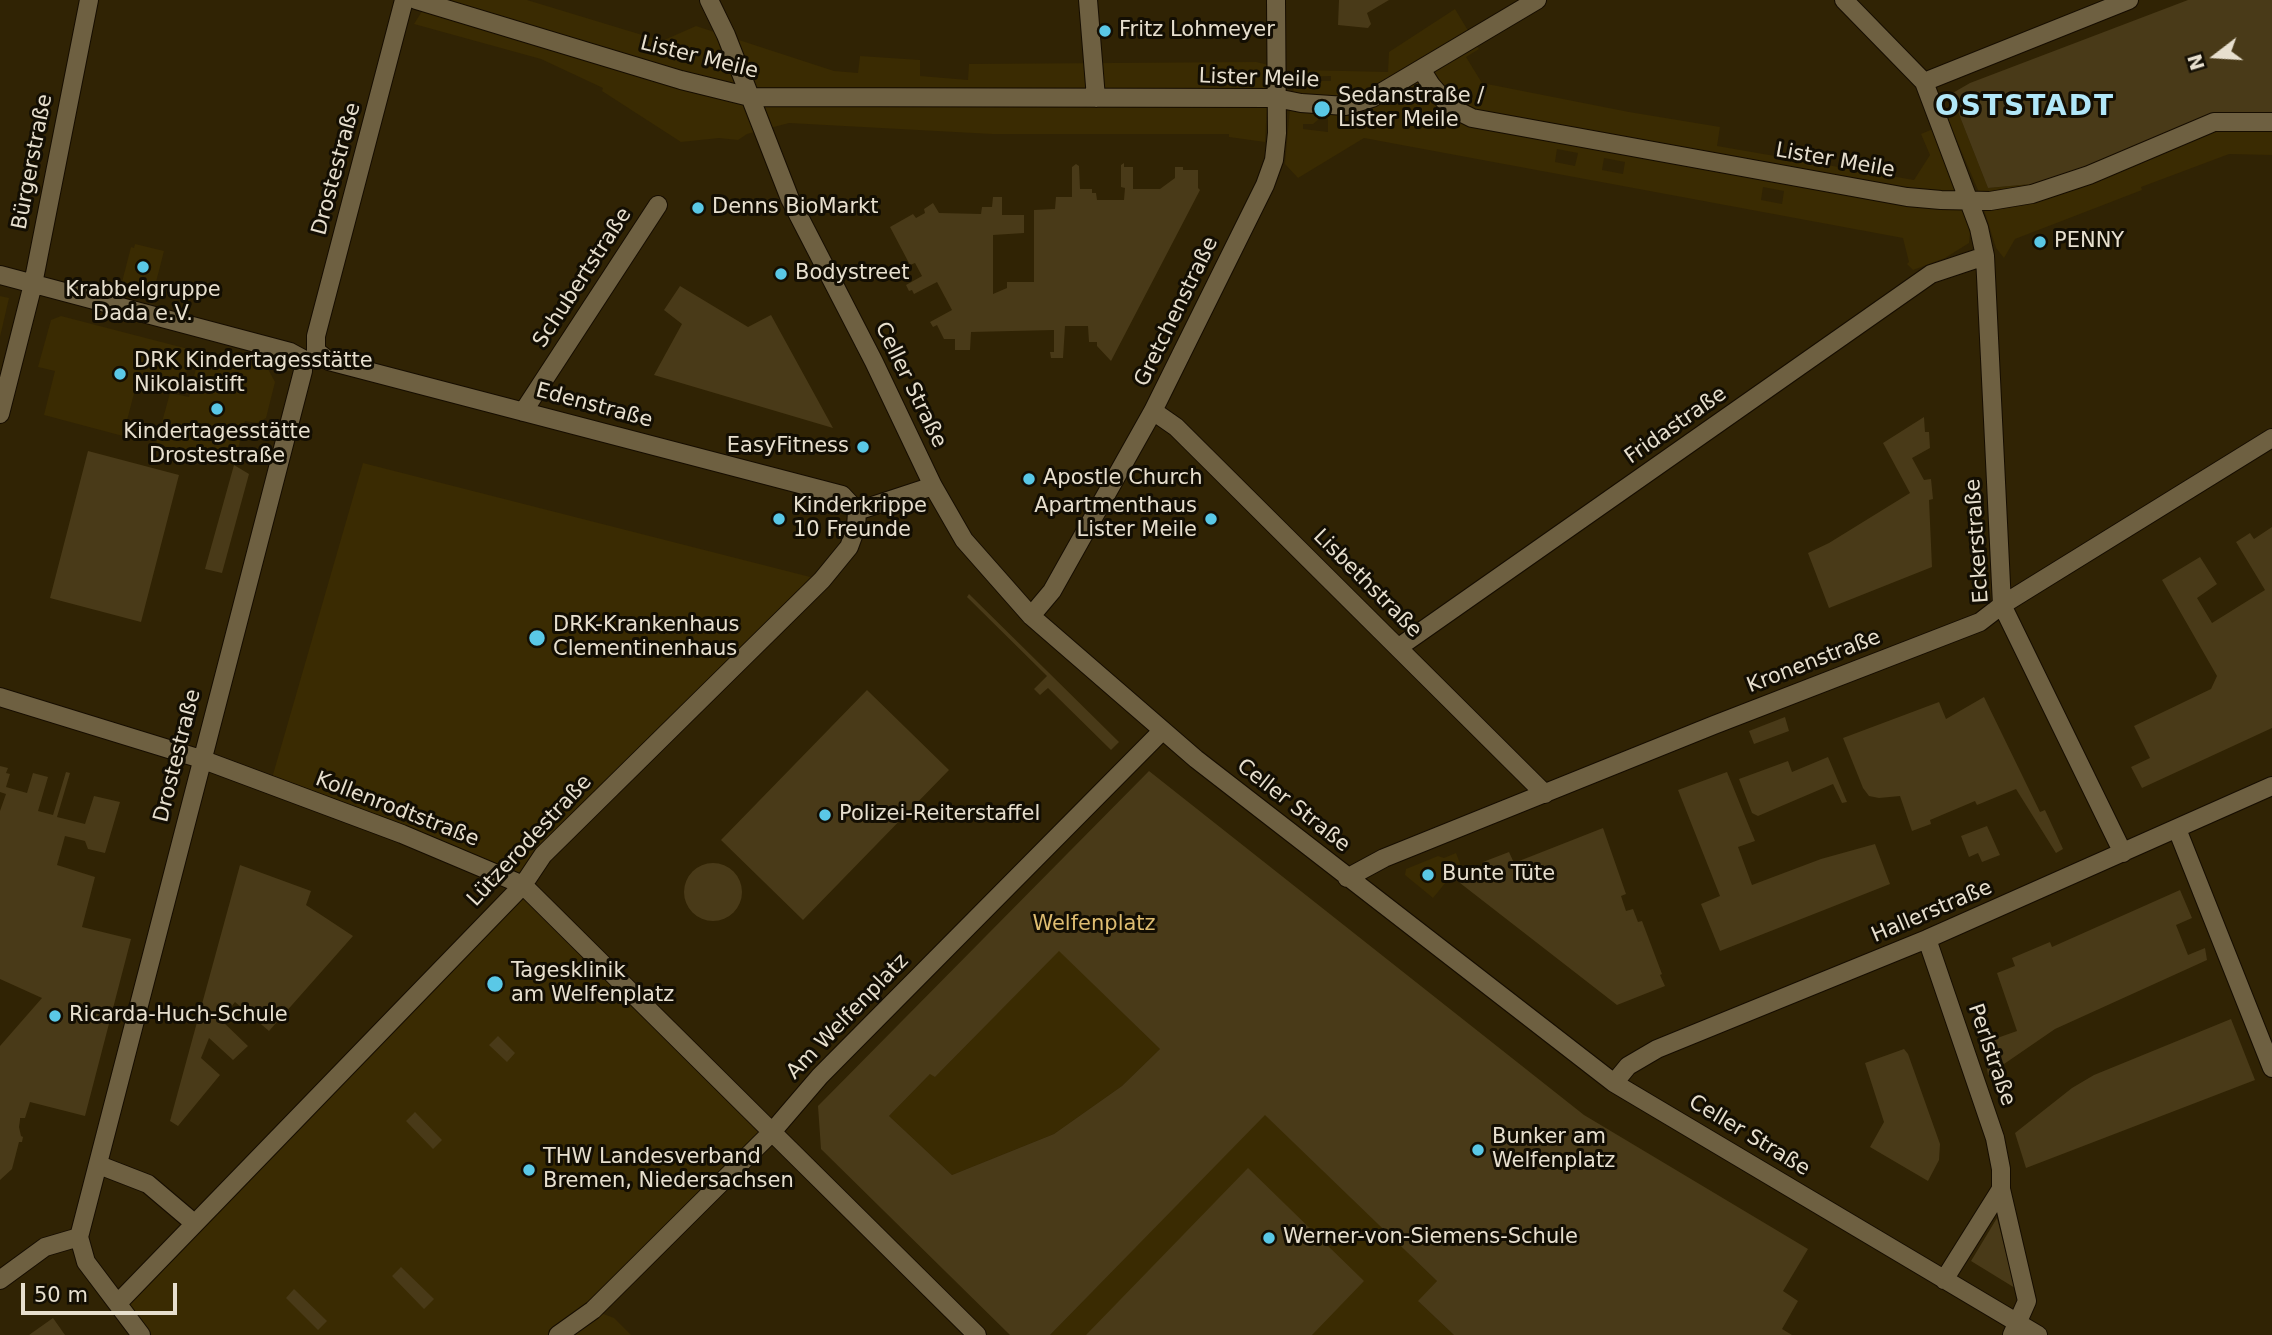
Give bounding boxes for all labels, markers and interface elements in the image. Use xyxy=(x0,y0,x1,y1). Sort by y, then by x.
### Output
place label: Fritz Lohmeyer xyxy=(1119,18,1275,44)
north arrow xyxy=(2181,21,2251,91)
marker: Fritz Lohmeyer xyxy=(1097,23,1113,39)
street label: Lister Meile xyxy=(637,31,761,85)
text: N xyxy=(2183,51,2209,73)
street label: Lister Meile xyxy=(1198,64,1320,94)
place label: Sedanstraße / Lister Meile xyxy=(1338,84,1484,134)
district label: OSTSTADT xyxy=(1936,91,2114,125)
street label: Bürgerstraße xyxy=(7,92,59,232)
marker: Sedanstraße / Lister Meile xyxy=(1312,99,1332,119)
street label: Drostestraße xyxy=(307,100,367,238)
street label: Lister Meile xyxy=(1773,138,1897,184)
place label: Denns BioMarkt xyxy=(712,195,878,221)
marker: Denns BioMarkt xyxy=(690,200,706,216)
street label: Schubertstraße xyxy=(528,203,638,353)
place label: PENNY xyxy=(2054,229,2124,255)
street label: Gretchenstraße xyxy=(1130,233,1224,391)
marker: PENNY xyxy=(2032,234,2048,250)
marker: Krabbelgruppe Dada e.V. xyxy=(135,259,151,275)
place label: Bodystreet xyxy=(795,261,909,287)
marker: Bodystreet xyxy=(773,266,789,282)
place label: Krabbelgruppe Dada e.V. xyxy=(65,278,221,328)
street label: Celler Straße xyxy=(869,318,951,452)
place label: DRK Kindertagesstätte Nikolaistift xyxy=(134,349,373,399)
marker: DRK Kindertagesstätte Nikolaistift xyxy=(112,366,128,382)
street label: Edenstraße xyxy=(533,378,655,434)
street label: Fridastraße xyxy=(1620,382,1732,470)
marker: Kindertagesstätte Drostestraße xyxy=(209,401,225,417)
place label: Kindertagesstätte Drostestraße xyxy=(123,420,311,470)
place label: EasyFitness xyxy=(727,434,849,460)
marker: EasyFitness xyxy=(855,439,871,455)
place label: Apostle Church xyxy=(1043,466,1202,492)
marker: Apostle Church xyxy=(1021,471,1037,487)
street label: Eckerstraße xyxy=(1961,478,1995,604)
place label: Kinderkrippe 10 Freunde xyxy=(793,494,927,544)
place label: Apartmenthaus Lister Meile xyxy=(1034,494,1197,544)
marker: Kinderkrippe 10 Freunde xyxy=(771,511,787,527)
marker: Apartmenthaus Lister Meile xyxy=(1203,511,1219,527)
street label: Lisbethstraße xyxy=(1307,524,1427,644)
place label: DRK-Krankenhaus Clementinenhaus xyxy=(553,613,740,663)
street label: Kronenstraße xyxy=(1744,625,1884,699)
marker: DRK-Krankenhaus Clementinenhaus xyxy=(527,628,547,648)
street label: Drostestraße xyxy=(149,687,207,825)
street label: Celler Straße xyxy=(1231,754,1355,858)
street label: Kollenrodtstraße xyxy=(312,767,482,853)
street label: Lützerodestraße xyxy=(463,770,597,912)
place label: Polizei-Reiterstaffel xyxy=(839,802,1040,828)
marker: Polizei-Reiterstaffel xyxy=(817,807,833,823)
place label: Bunte Tüte xyxy=(1442,862,1555,888)
marker: Bunte Tüte xyxy=(1420,867,1436,883)
street label: Hallerstraße xyxy=(1868,875,1996,949)
park label: Welfenplatz xyxy=(1032,912,1156,938)
street label: Am Welfenplatz xyxy=(782,949,914,1085)
place label: Tagesklinik am Welfenplatz xyxy=(511,959,674,1009)
marker: Tagesklinik am Welfenplatz xyxy=(485,974,505,994)
street label: Perlstraße xyxy=(1962,1001,2020,1109)
place label: Ricarda-Huch-Schule xyxy=(69,1003,288,1029)
marker: Ricarda-Huch-Schule xyxy=(47,1008,63,1024)
street label: Celler Straße xyxy=(1684,1090,1814,1182)
place label: Bunker am Welfenplatz xyxy=(1492,1125,1615,1175)
marker: Bunker am Welfenplatz xyxy=(1470,1142,1486,1158)
place label: THW Landesverband Bremen, Niedersachsen xyxy=(543,1145,794,1195)
marker: THW Landesverband Bremen, Niedersachsen xyxy=(521,1162,537,1178)
place label: Werner-von-Siemens-Schule xyxy=(1283,1225,1578,1251)
marker: Werner-von-Siemens-Schule xyxy=(1261,1230,1277,1246)
scale bar xyxy=(24,1268,180,1312)
text: 50 m xyxy=(34,1283,88,1307)

